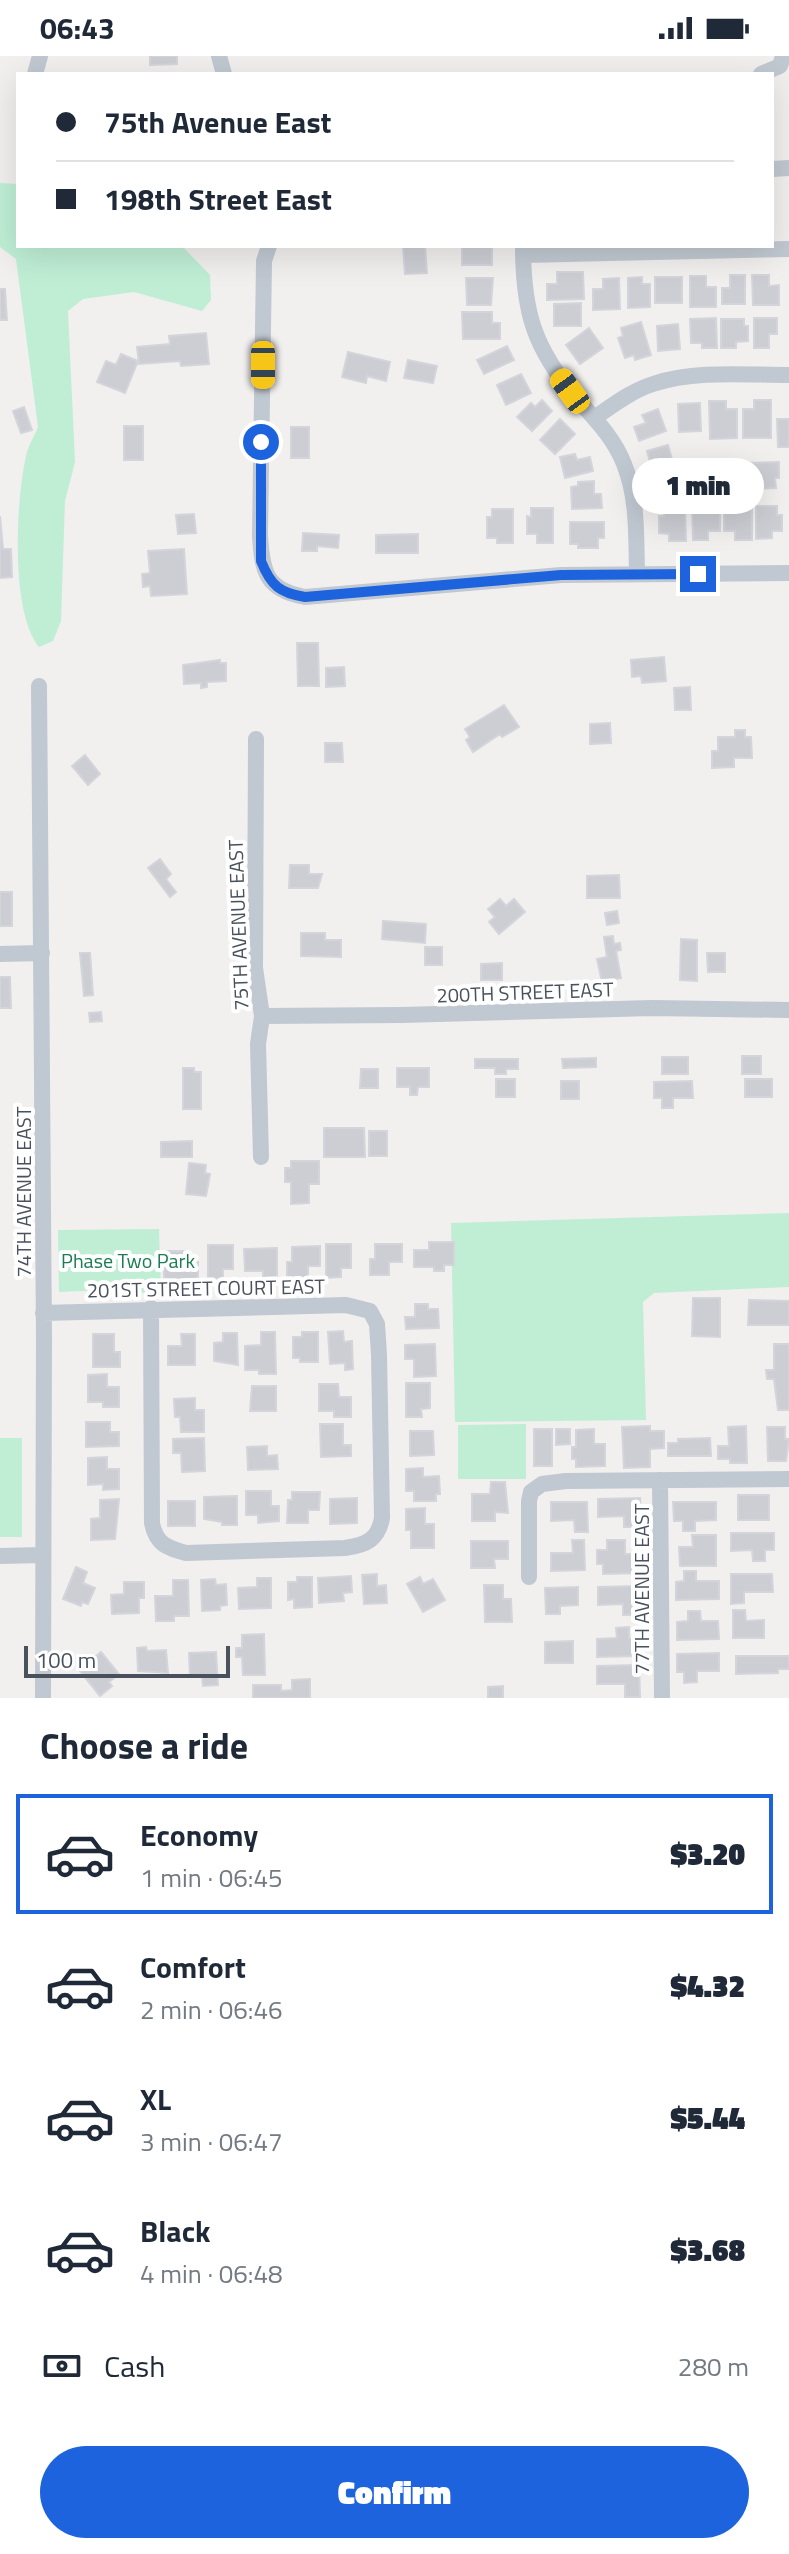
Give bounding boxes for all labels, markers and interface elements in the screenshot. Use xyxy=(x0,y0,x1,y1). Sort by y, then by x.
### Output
text: 06:43 xyxy=(40,5,115,51)
text: 75th Avenue East xyxy=(104,99,332,145)
text: 198th Street East xyxy=(104,176,332,222)
car xyxy=(251,341,275,389)
car xyxy=(546,365,594,417)
route start xyxy=(243,424,279,460)
callout: 1 min xyxy=(632,458,764,514)
text: 1 min xyxy=(666,466,730,505)
route end xyxy=(680,556,716,592)
street label: 75TH AVENUE EAST xyxy=(220,839,256,1011)
street label: 200TH STREET EAST xyxy=(436,973,614,1011)
street label: 74TH AVENUE EAST xyxy=(8,1106,39,1277)
park label: Phase Two Park xyxy=(61,1245,195,1276)
street label: 201ST STREET COURT EAST xyxy=(87,1270,326,1306)
street label: 77TH AVENUE EAST xyxy=(626,1503,657,1674)
scale bar xyxy=(24,1642,230,1678)
text: 100 m xyxy=(36,1643,96,1677)
text: Choose a ride xyxy=(40,1718,248,1773)
text: Economy xyxy=(140,1812,258,1858)
icon: car xyxy=(44,1818,116,1890)
text: $3.20 xyxy=(671,1831,745,1877)
text: 1 min · 06:45 xyxy=(140,1858,283,1897)
text: Comfort xyxy=(140,1944,246,1990)
icon: car xyxy=(44,1950,116,2022)
text: $4.32 xyxy=(671,1963,745,2009)
text: 2 min · 06:46 xyxy=(140,1990,283,2029)
text: XL xyxy=(140,2076,171,2122)
icon: car xyxy=(44,2082,116,2154)
text: $5.44 xyxy=(671,2095,745,2141)
text: 3 min · 06:47 xyxy=(140,2122,283,2161)
text: Black xyxy=(140,2208,211,2254)
icon: car xyxy=(44,2214,116,2286)
text: $3.68 xyxy=(671,2227,745,2273)
text: 4 min · 06:48 xyxy=(140,2254,283,2293)
text: Cash xyxy=(104,2343,165,2389)
icon: cash xyxy=(40,2344,84,2388)
text: 280 m xyxy=(678,2347,749,2386)
button: Confirm xyxy=(40,2446,749,2538)

